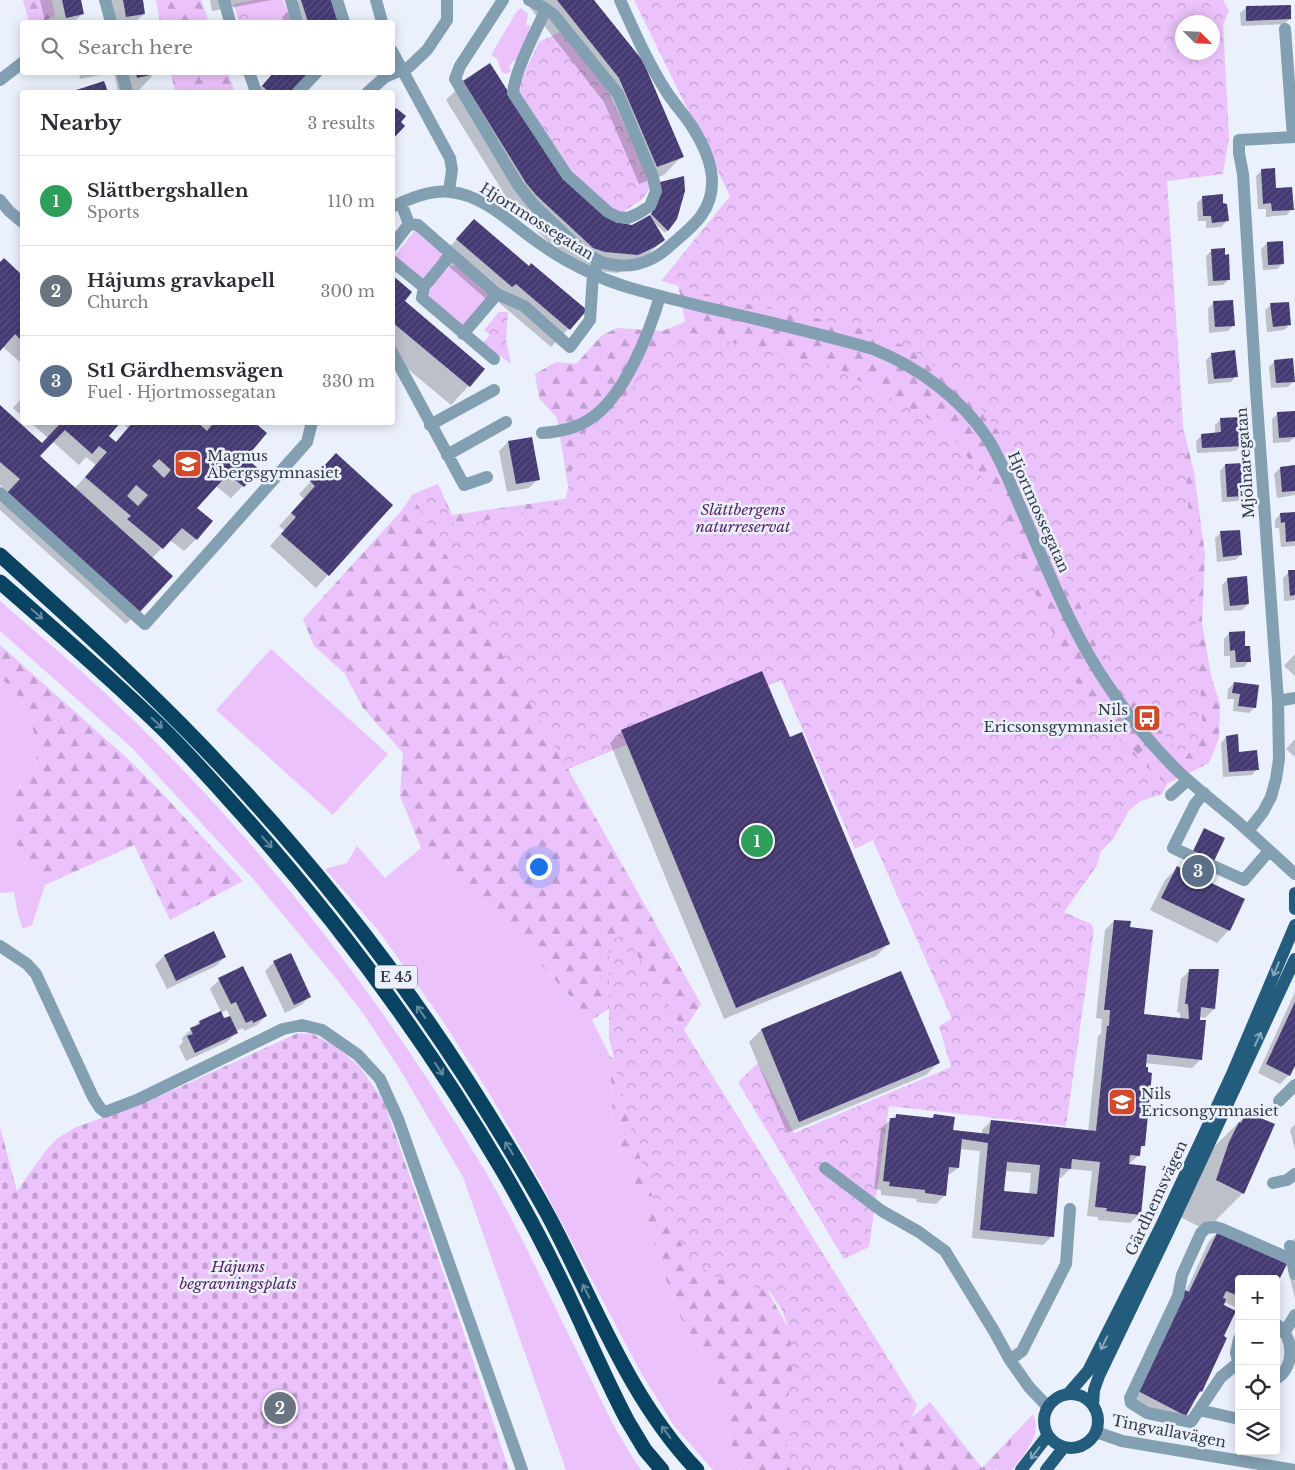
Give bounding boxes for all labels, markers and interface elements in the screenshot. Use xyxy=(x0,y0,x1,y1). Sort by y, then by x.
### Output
north arrow xyxy=(1175,15,1220,60)
search box xyxy=(20,20,395,75)
icon: search xyxy=(38,34,66,62)
text: Search here xyxy=(78,36,193,59)
text: Nearby xyxy=(40,110,121,136)
text: 3 results xyxy=(307,113,375,133)
street label: Hjortmossegatan xyxy=(477,178,597,264)
text: Slättbergshallen xyxy=(87,179,248,202)
text: 1 xyxy=(53,191,59,211)
text: 110 m xyxy=(328,191,375,211)
text: Sports xyxy=(87,202,140,222)
text: Håjums gravkapell xyxy=(87,269,275,292)
text: 2 xyxy=(51,281,61,301)
text: 300 m xyxy=(321,281,375,301)
text: Church xyxy=(87,292,149,312)
text: St1 Gärdhemsvägen xyxy=(87,359,283,382)
text: 3 xyxy=(51,371,61,391)
text: 330 m xyxy=(322,371,375,391)
text: Fuel · Hjortmossegatan xyxy=(87,382,276,402)
street label: Mjölnaregatan xyxy=(1232,407,1258,519)
place label: Magnus Åbergsgymnasiet xyxy=(206,446,340,482)
street label: Hjortmossegatan xyxy=(1004,448,1074,576)
school or university icon: Magnus Åbergsgymnasiet xyxy=(173,449,203,479)
park label: Slättbergens naturreservat xyxy=(695,500,791,536)
one-way arrow xyxy=(30,608,43,620)
place label: Nils Ericsonsgymnasiet xyxy=(984,700,1128,736)
bus stop icon: Nils Ericsonsgymnasiet xyxy=(1132,703,1162,733)
one-way arrow xyxy=(151,717,163,729)
pin: 1 xyxy=(741,822,773,860)
one-way arrow xyxy=(262,836,273,849)
pin: 3 xyxy=(1182,852,1214,890)
your location xyxy=(526,854,552,880)
one-way arrow xyxy=(1271,962,1280,977)
road number: E 45 xyxy=(375,966,417,989)
one-way arrow xyxy=(416,1005,426,1019)
one-way arrow xyxy=(1254,1032,1264,1047)
one-way arrow xyxy=(434,1062,444,1076)
place label: Nils Ericsongymnasiet xyxy=(1141,1084,1279,1120)
school or university icon: Nils Ericsongymnasiet xyxy=(1107,1087,1137,1117)
street label: Gärdhemsvägen xyxy=(1121,1137,1191,1259)
one-way arrow xyxy=(504,1142,514,1156)
park label: Håjums begravningsplats xyxy=(179,1257,297,1293)
map controls xyxy=(1235,1275,1280,1455)
button: + xyxy=(1235,1275,1280,1320)
one-way arrow xyxy=(581,1284,591,1299)
button: − xyxy=(1235,1320,1280,1365)
one-way arrow xyxy=(1098,1335,1108,1350)
button: locate xyxy=(1235,1365,1280,1410)
pin: 2 xyxy=(264,1389,296,1427)
button: layers xyxy=(1235,1410,1280,1455)
street label: Tingvallavägen xyxy=(1110,1411,1228,1451)
one-way arrow xyxy=(661,1426,672,1439)
one-way arrow xyxy=(1029,1446,1040,1459)

